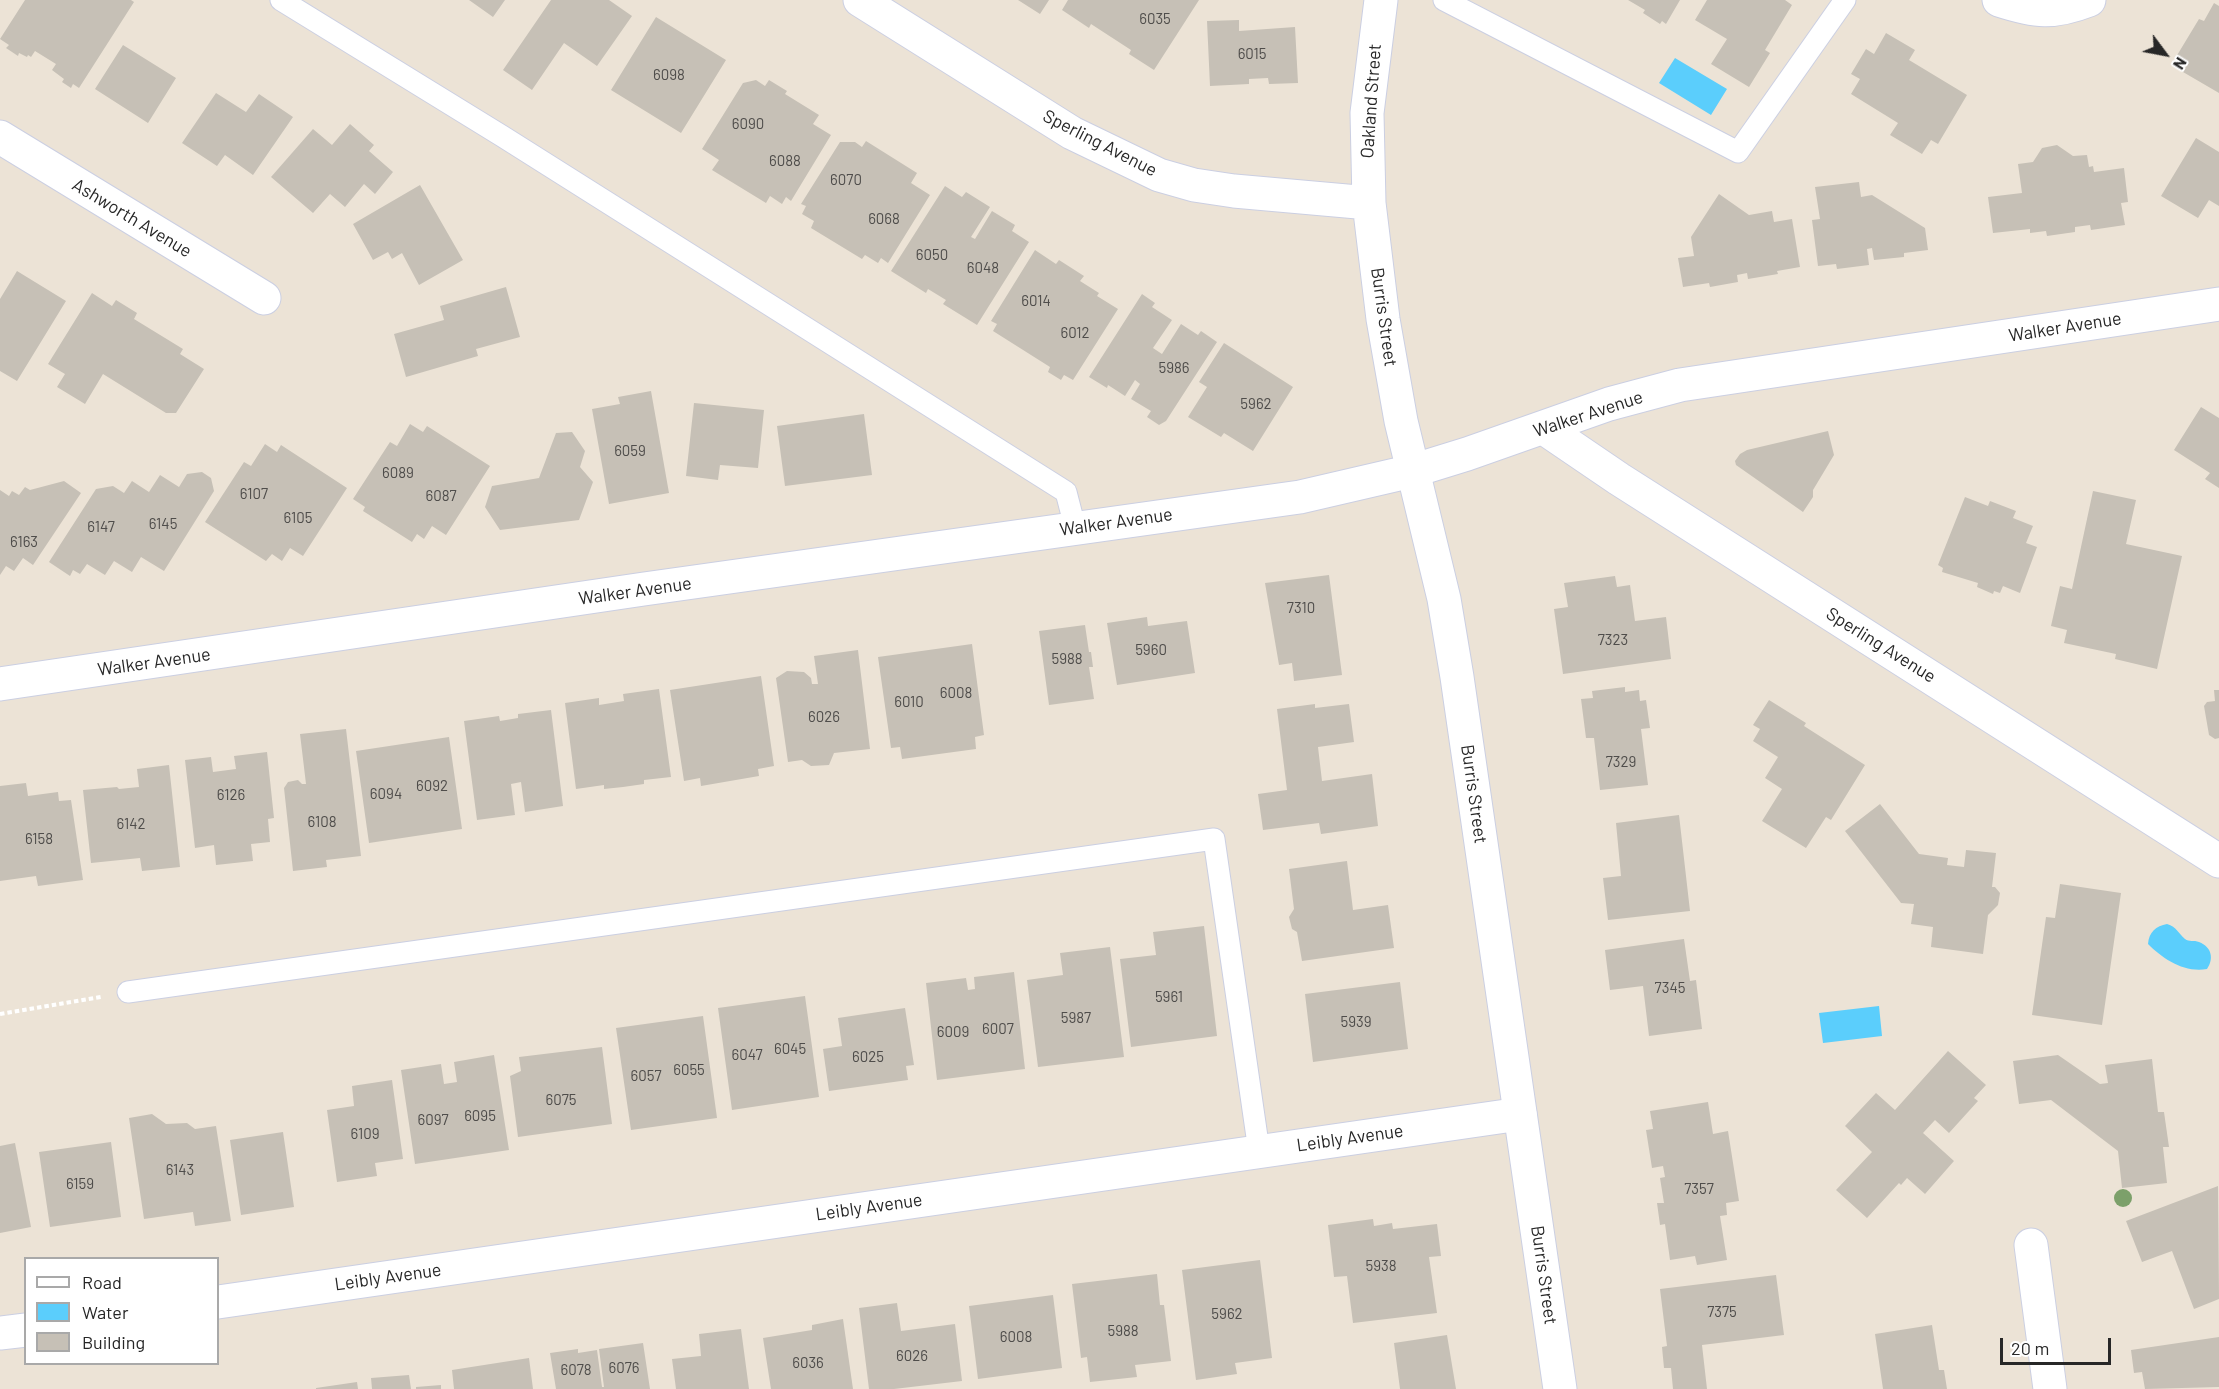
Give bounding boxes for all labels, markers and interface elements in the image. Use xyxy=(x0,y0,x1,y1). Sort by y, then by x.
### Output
house number: 6035 xyxy=(1139,10,1171,28)
north arrow xyxy=(2135,24,2195,84)
street label: Oakland Street xyxy=(1356,43,1386,159)
house number: 6015 xyxy=(1238,45,1266,63)
text: N xyxy=(2170,54,2192,73)
house number: 6098 xyxy=(653,66,685,84)
street label: Sperling Avenue xyxy=(1039,105,1161,181)
house number: 6090 xyxy=(732,115,764,133)
house number: 6088 xyxy=(769,152,801,170)
house number: 6070 xyxy=(830,171,862,189)
street label: Ashworth Avenue xyxy=(68,174,196,262)
house number: 6068 xyxy=(868,210,900,228)
house number: 6050 xyxy=(916,246,948,264)
house number: 6048 xyxy=(967,259,999,277)
street label: Burris Street xyxy=(1366,266,1402,368)
house number: 6014 xyxy=(1021,292,1051,310)
street label: Walker Avenue xyxy=(2007,307,2123,347)
house number: 6012 xyxy=(1060,324,1090,342)
house number: 5986 xyxy=(1158,359,1190,377)
street label: Walker Avenue xyxy=(1530,386,1646,442)
house number: 5962 xyxy=(1240,395,1272,413)
house number: 6059 xyxy=(614,442,646,460)
house number: 6089 xyxy=(382,464,414,482)
house number: 6107 xyxy=(240,485,268,503)
house number: 6087 xyxy=(425,487,457,505)
street label: Walker Avenue xyxy=(1058,503,1174,541)
house number: 6105 xyxy=(284,509,312,527)
house number: 6145 xyxy=(149,515,177,533)
house number: 6147 xyxy=(87,518,115,536)
house number: 6163 xyxy=(10,533,38,551)
street label: Walker Avenue xyxy=(577,572,693,610)
house number: 7310 xyxy=(1287,599,1315,617)
street label: Sperling Avenue xyxy=(1822,603,1940,687)
house number: 7323 xyxy=(1598,631,1628,649)
house number: 5960 xyxy=(1135,641,1167,659)
street label: Walker Avenue xyxy=(96,643,212,681)
house number: 5988 xyxy=(1051,650,1083,668)
house number: 6008 xyxy=(940,684,972,702)
house number: 6010 xyxy=(894,693,924,711)
house number: 6026 xyxy=(808,708,840,726)
street label: Burris Street xyxy=(1456,743,1492,845)
house number: 7329 xyxy=(1606,753,1636,771)
house number: 6092 xyxy=(416,777,448,795)
house number: 6094 xyxy=(370,785,402,803)
house number: 6126 xyxy=(217,786,245,804)
house number: 6108 xyxy=(308,813,336,831)
house number: 6142 xyxy=(116,815,146,833)
house number: 6158 xyxy=(25,830,53,848)
house number: 7345 xyxy=(1655,979,1685,997)
house number: 5961 xyxy=(1155,988,1183,1006)
house number: 5987 xyxy=(1061,1009,1091,1027)
house number: 5939 xyxy=(1340,1013,1372,1031)
house number: 6007 xyxy=(982,1020,1014,1038)
house number: 6009 xyxy=(937,1023,969,1041)
house number: 6045 xyxy=(774,1040,806,1058)
house number: 6047 xyxy=(731,1046,763,1064)
house number: 6025 xyxy=(852,1048,884,1066)
house number: 6055 xyxy=(673,1061,705,1079)
house number: 6057 xyxy=(630,1067,662,1085)
house number: 6075 xyxy=(545,1091,577,1109)
house number: 6095 xyxy=(464,1107,496,1125)
house number: 6097 xyxy=(417,1111,449,1129)
street label: Leibly Avenue xyxy=(1295,1120,1405,1156)
house number: 6109 xyxy=(351,1125,379,1143)
house number: 6143 xyxy=(166,1161,194,1179)
house number: 6159 xyxy=(66,1175,94,1193)
house number: 7357 xyxy=(1684,1180,1714,1198)
street label: Leibly Avenue xyxy=(814,1189,924,1225)
street label: Burris Street xyxy=(1526,1224,1562,1326)
legend xyxy=(24,1257,219,1365)
house number: 5938 xyxy=(1365,1257,1397,1275)
street label: Leibly Avenue xyxy=(333,1259,443,1295)
text: Road xyxy=(82,1271,122,1293)
text: Water xyxy=(82,1301,129,1323)
house number: 7375 xyxy=(1707,1303,1737,1321)
house number: 5962 xyxy=(1211,1305,1243,1323)
house number: 5988 xyxy=(1107,1322,1139,1340)
scale bar xyxy=(2003,1326,2114,1364)
house number: 6008 xyxy=(1000,1328,1032,1346)
text: Building xyxy=(82,1331,145,1353)
text: 20 m xyxy=(2011,1337,2049,1359)
house number: 6026 xyxy=(896,1347,928,1365)
house number: 6036 xyxy=(792,1354,824,1372)
house number: 6076 xyxy=(608,1359,640,1377)
house number: 6078 xyxy=(560,1361,592,1379)

